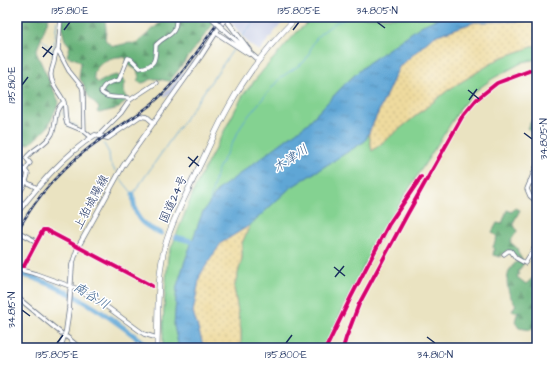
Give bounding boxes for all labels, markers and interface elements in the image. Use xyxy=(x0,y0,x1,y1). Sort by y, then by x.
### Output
text: 135.810°E xyxy=(51,4,89,18)
text: 135.805°E xyxy=(278,4,321,18)
text: 34.805°N xyxy=(356,4,398,18)
text: 135.810°E xyxy=(5,66,19,104)
text: 34.805°N xyxy=(537,118,551,160)
water label: 木津川 xyxy=(269,140,312,177)
street label: 上狛城陽線 xyxy=(70,172,113,233)
street label: 国道24号 xyxy=(155,172,192,226)
water label: 南谷川 xyxy=(70,278,113,314)
text: 34.815°N xyxy=(5,292,19,328)
text: 135.805°E xyxy=(36,348,79,362)
text: 135.800°E xyxy=(265,348,307,362)
text: 34.810°N xyxy=(417,348,453,362)

